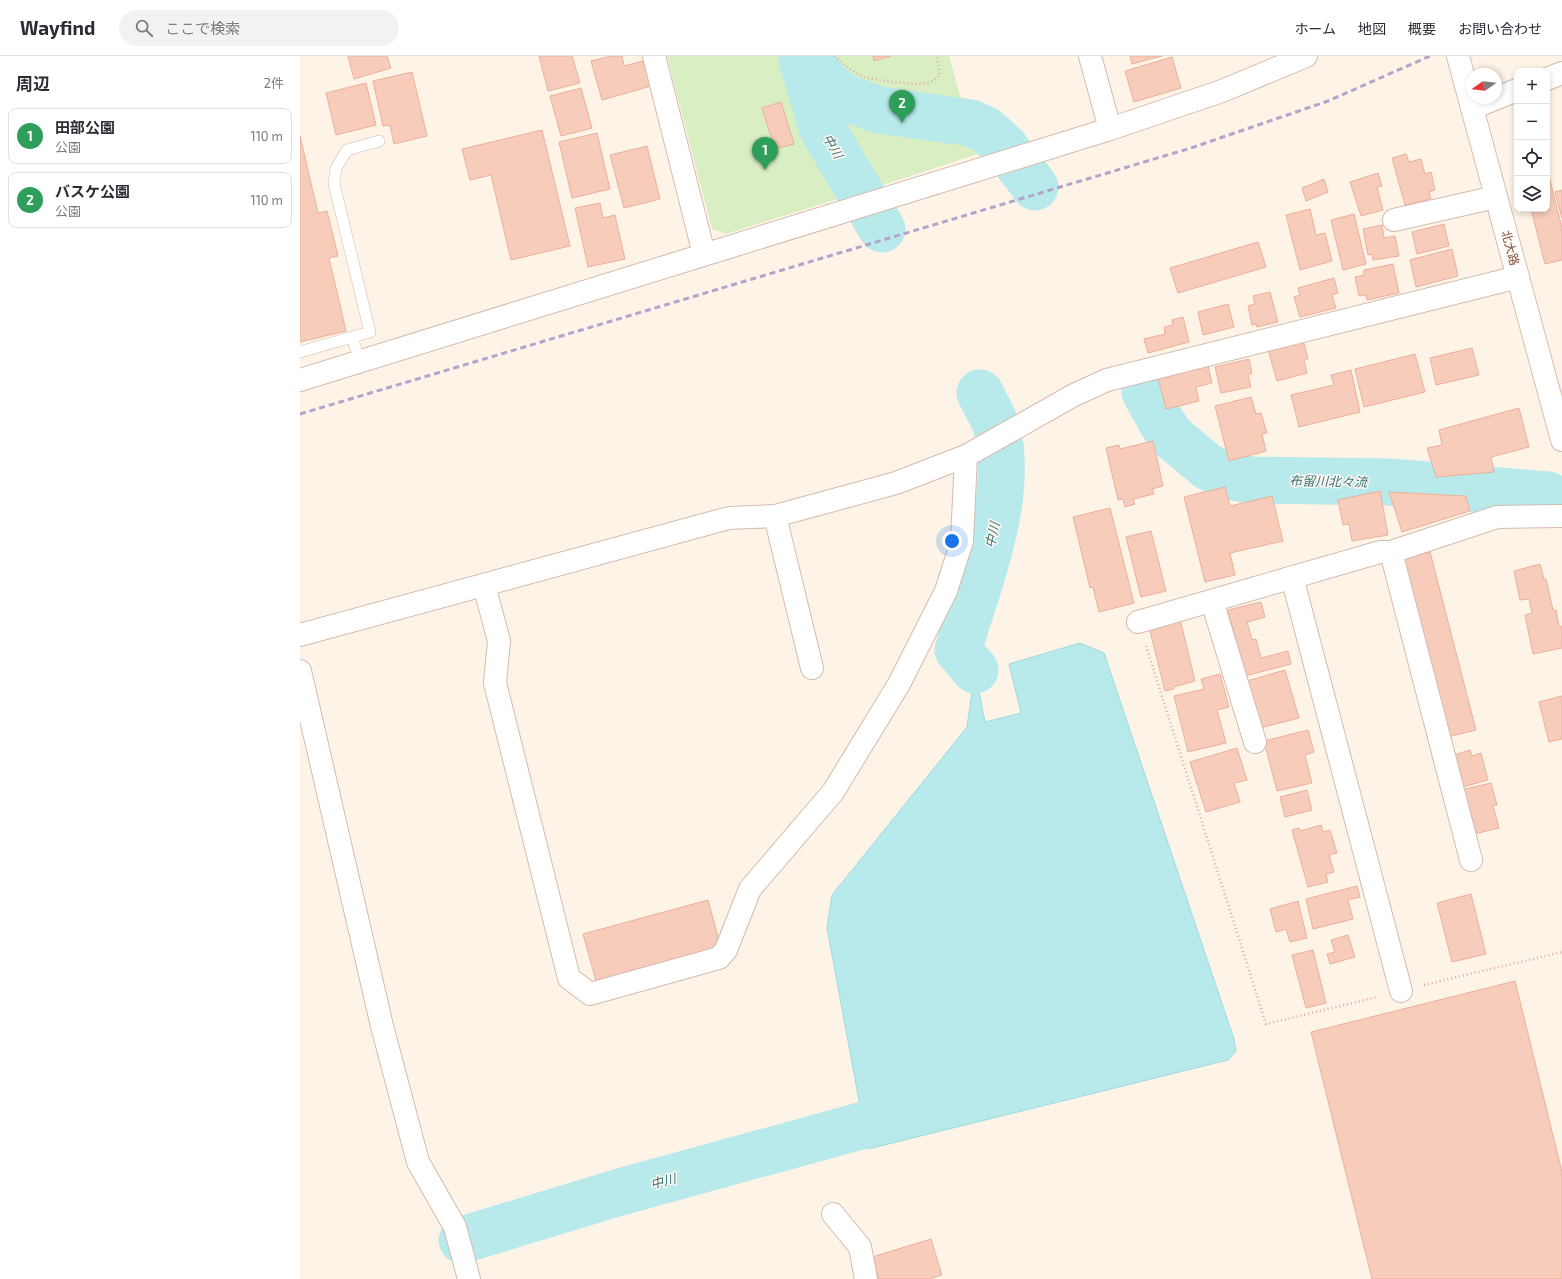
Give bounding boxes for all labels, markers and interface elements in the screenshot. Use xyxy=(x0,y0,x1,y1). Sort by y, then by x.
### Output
search box xyxy=(119,10,399,46)
text: Wayfind xyxy=(20,16,95,39)
icon: search xyxy=(133,17,155,39)
text: ここで検索 xyxy=(165,19,240,37)
text: ホーム xyxy=(1294,20,1336,37)
text: 地図 xyxy=(1358,20,1386,37)
text: 概要 xyxy=(1408,20,1436,37)
text: お問い合わせ xyxy=(1458,20,1542,37)
north arrow xyxy=(1466,68,1502,104)
map controls xyxy=(1514,68,1550,212)
button: + xyxy=(1514,68,1550,104)
text: 周辺 xyxy=(16,73,50,93)
text: 2件 xyxy=(264,75,284,91)
pin: 2 xyxy=(889,90,915,123)
button: − xyxy=(1514,104,1550,140)
text: 田部公園 xyxy=(55,118,115,136)
text: 1 xyxy=(27,128,33,144)
text: 110 m xyxy=(251,128,283,144)
water label: 中川 xyxy=(820,131,847,163)
pin: 1 xyxy=(752,137,778,170)
text: 公園 xyxy=(55,139,81,155)
button: locate xyxy=(1514,140,1550,176)
button: layers xyxy=(1514,176,1550,212)
text: バスケ公園 xyxy=(55,182,130,200)
text: 2 xyxy=(26,192,34,208)
text: 110 m xyxy=(251,192,283,208)
text: 公園 xyxy=(55,203,81,219)
street label: 北大路 xyxy=(1500,229,1522,267)
water label: 布留川北々流 xyxy=(1289,472,1369,490)
water label: 中川 xyxy=(981,519,1003,549)
your location xyxy=(942,531,962,551)
water label: 中川 xyxy=(648,1169,680,1192)

